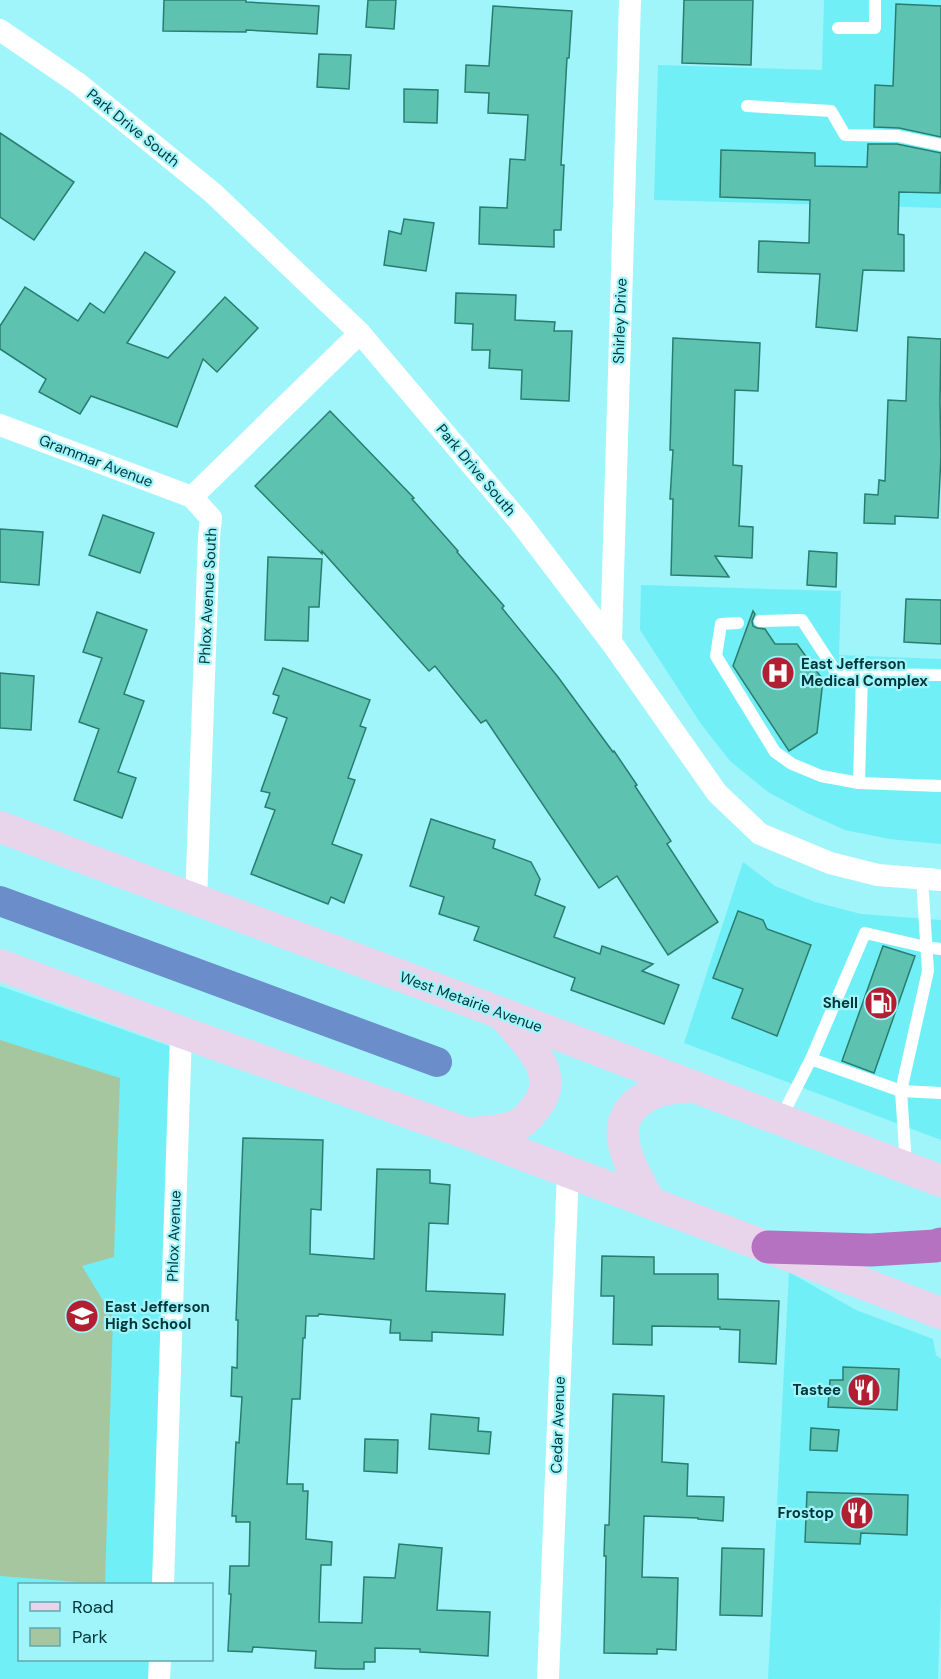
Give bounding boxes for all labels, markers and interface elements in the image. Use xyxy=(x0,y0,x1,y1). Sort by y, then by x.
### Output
street label: Park Drive South xyxy=(82,84,184,172)
street label: Shirley Drive xyxy=(609,278,631,364)
street label: Park Drive South xyxy=(432,420,520,520)
street label: Grammar Avenue xyxy=(36,430,156,492)
street label: Phlox Avenue South xyxy=(194,527,222,665)
place label: East Jefferson Medical Complex xyxy=(801,654,928,691)
hospital icon: East Jefferson Medical Complex xyxy=(760,655,796,691)
street label: West Metairie Avenue xyxy=(397,967,545,1037)
fuel station icon: Shell xyxy=(863,985,899,1021)
place label: Shell xyxy=(823,993,858,1013)
street label: Phlox Avenue xyxy=(162,1190,186,1282)
place label: East Jefferson High School xyxy=(105,1297,210,1334)
school or university icon: East Jefferson High School xyxy=(64,1298,100,1334)
restaurant icon: Tastee xyxy=(846,1372,882,1408)
street label: Cedar Avenue xyxy=(546,1376,570,1474)
place label: Tastee xyxy=(792,1380,841,1400)
restaurant icon: Frostop xyxy=(839,1495,875,1531)
place label: Frostop xyxy=(777,1503,834,1523)
legend xyxy=(18,1583,213,1661)
text: Road xyxy=(72,1595,114,1619)
text: Park xyxy=(72,1625,108,1649)

